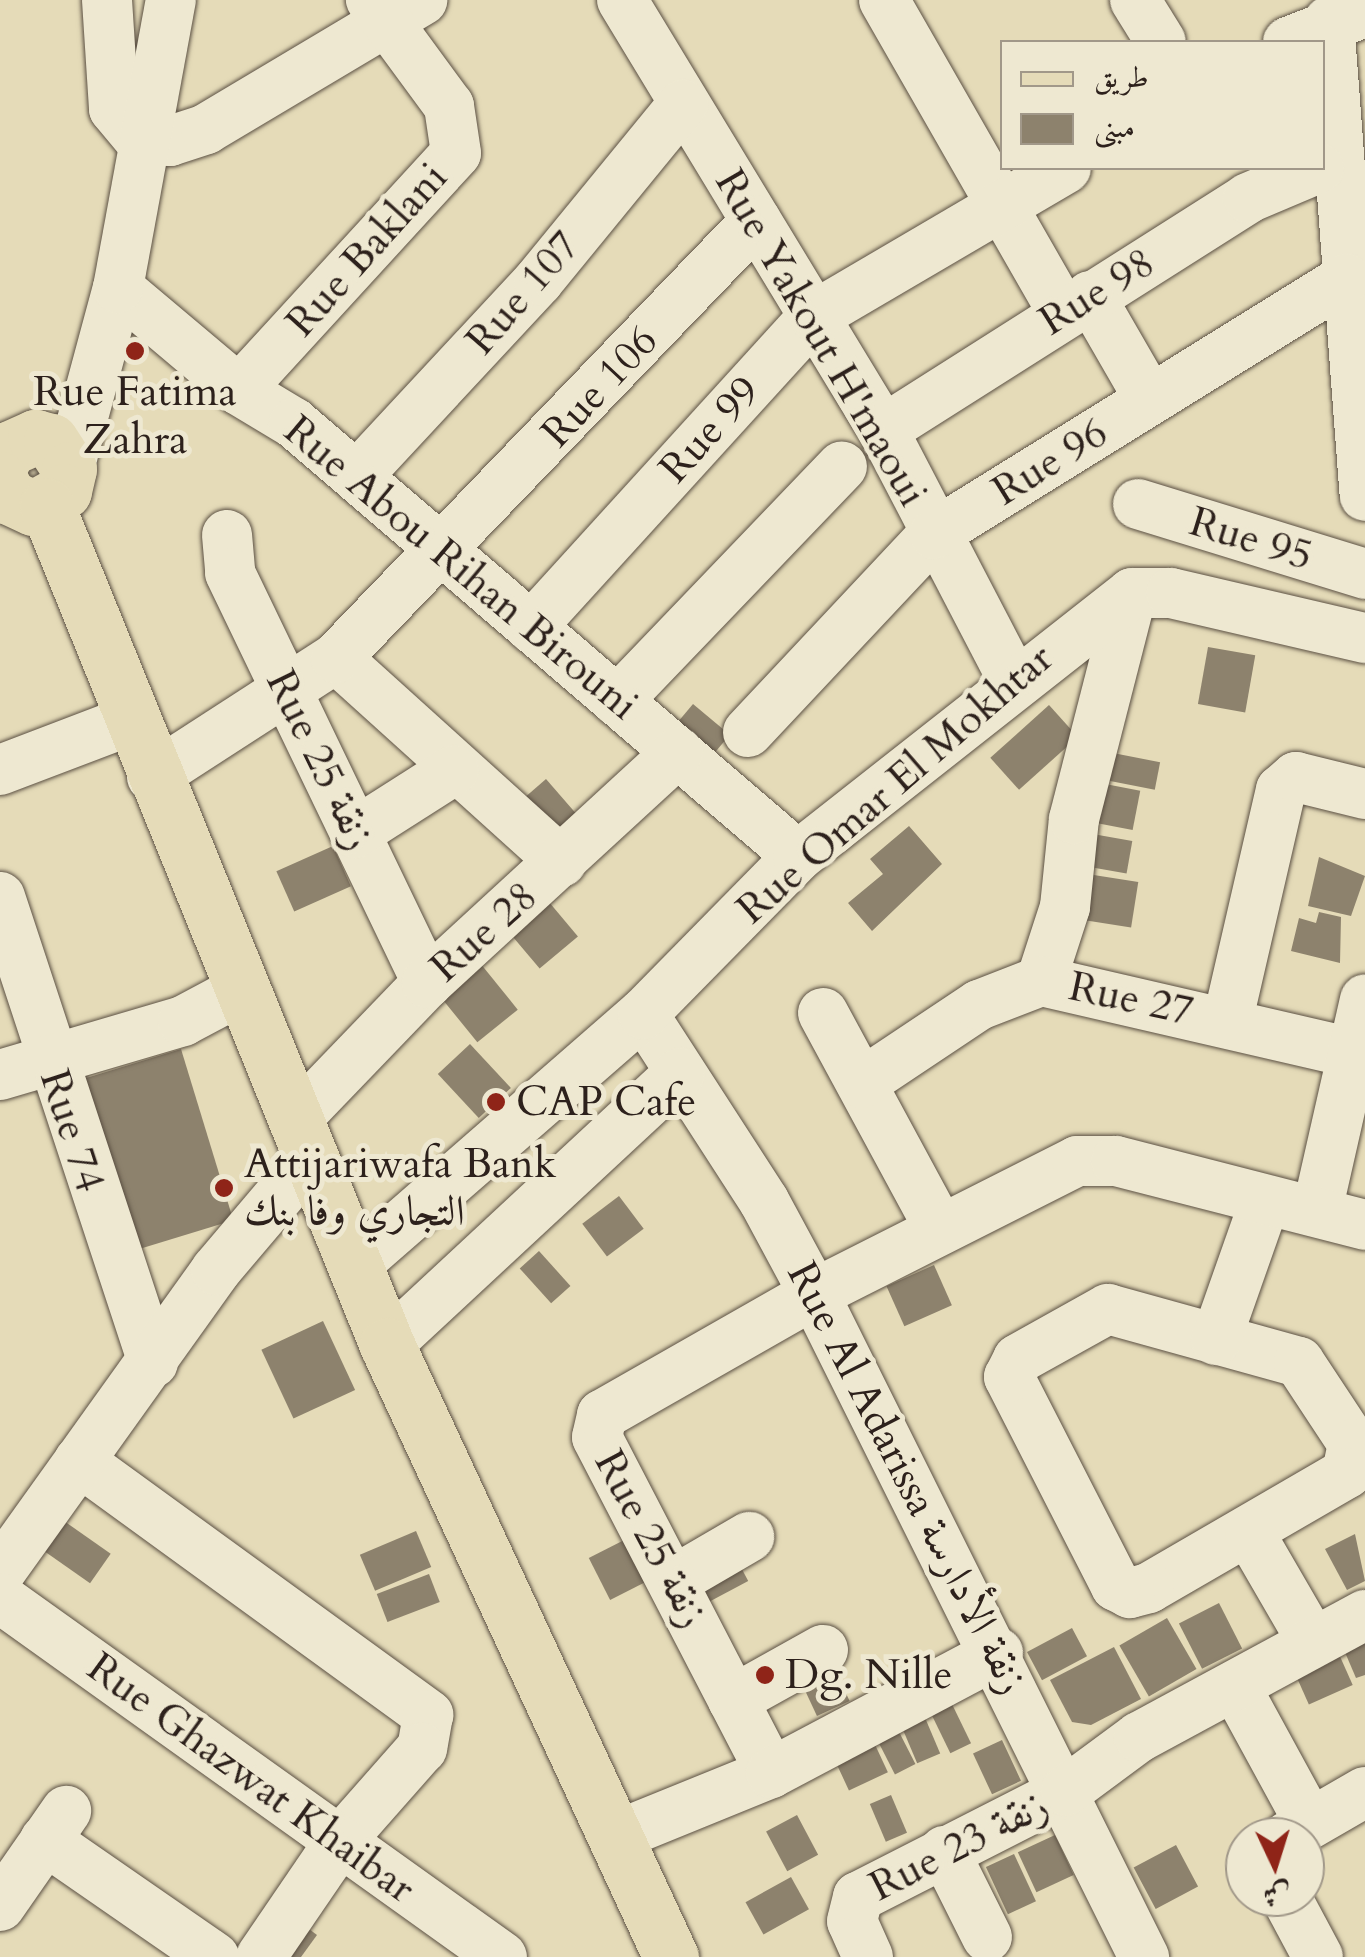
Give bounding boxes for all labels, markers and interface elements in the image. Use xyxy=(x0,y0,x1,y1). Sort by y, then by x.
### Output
legend xyxy=(1000,40,1325,170)
text: طريق xyxy=(1094,57,1149,98)
text: مبنى xyxy=(1094,107,1135,148)
street label: Rue Baklani xyxy=(276,153,458,347)
street label: Rue Yakout H'maoui xyxy=(704,161,938,515)
street label: Rue 107 xyxy=(456,221,590,365)
street label: Rue 98 xyxy=(1030,237,1164,347)
street label: Rue 106 xyxy=(531,316,669,458)
marker: Rue Fatima Zahra xyxy=(124,340,146,362)
street label: Rue 99 xyxy=(649,366,771,494)
place label: Rue Fatima Zahra xyxy=(33,367,237,466)
street label: Rue Abou Rihan Birouni xyxy=(274,405,648,731)
street label: Rue 96 xyxy=(983,407,1117,517)
street label: Rue 95 xyxy=(1184,497,1318,581)
street label: Rue Omar El Mokhtar xyxy=(727,633,1063,935)
street label: Rue 25 زنقة xyxy=(255,662,385,858)
street label: Rue 28 xyxy=(420,871,548,993)
street label: Rue 27 xyxy=(1064,961,1198,1037)
street label: Rue 74 xyxy=(29,1064,115,1198)
place label: CAP Cafe xyxy=(516,1077,696,1127)
marker: CAP Cafe xyxy=(485,1091,507,1113)
place label: Attijariwafa Bank التجاري وفا بنك xyxy=(244,1139,556,1238)
marker: Attijariwafa Bank التجاري وفا بنك xyxy=(213,1177,235,1199)
street label: Rue Al Adarissa زنقة الأدارسة xyxy=(776,1254,1038,1702)
street label: Rue 25 زنقة xyxy=(583,1442,719,1636)
street label: Rue Ghazwat Khaibar xyxy=(77,1642,425,1914)
place label: Dg. Nille xyxy=(785,1650,953,1700)
marker: Dg. Nille xyxy=(754,1664,776,1686)
street label: Rue 23 زنقة xyxy=(861,1780,1057,1912)
north arrow xyxy=(1225,1817,1325,1917)
text: ش xyxy=(1262,1875,1292,1915)

